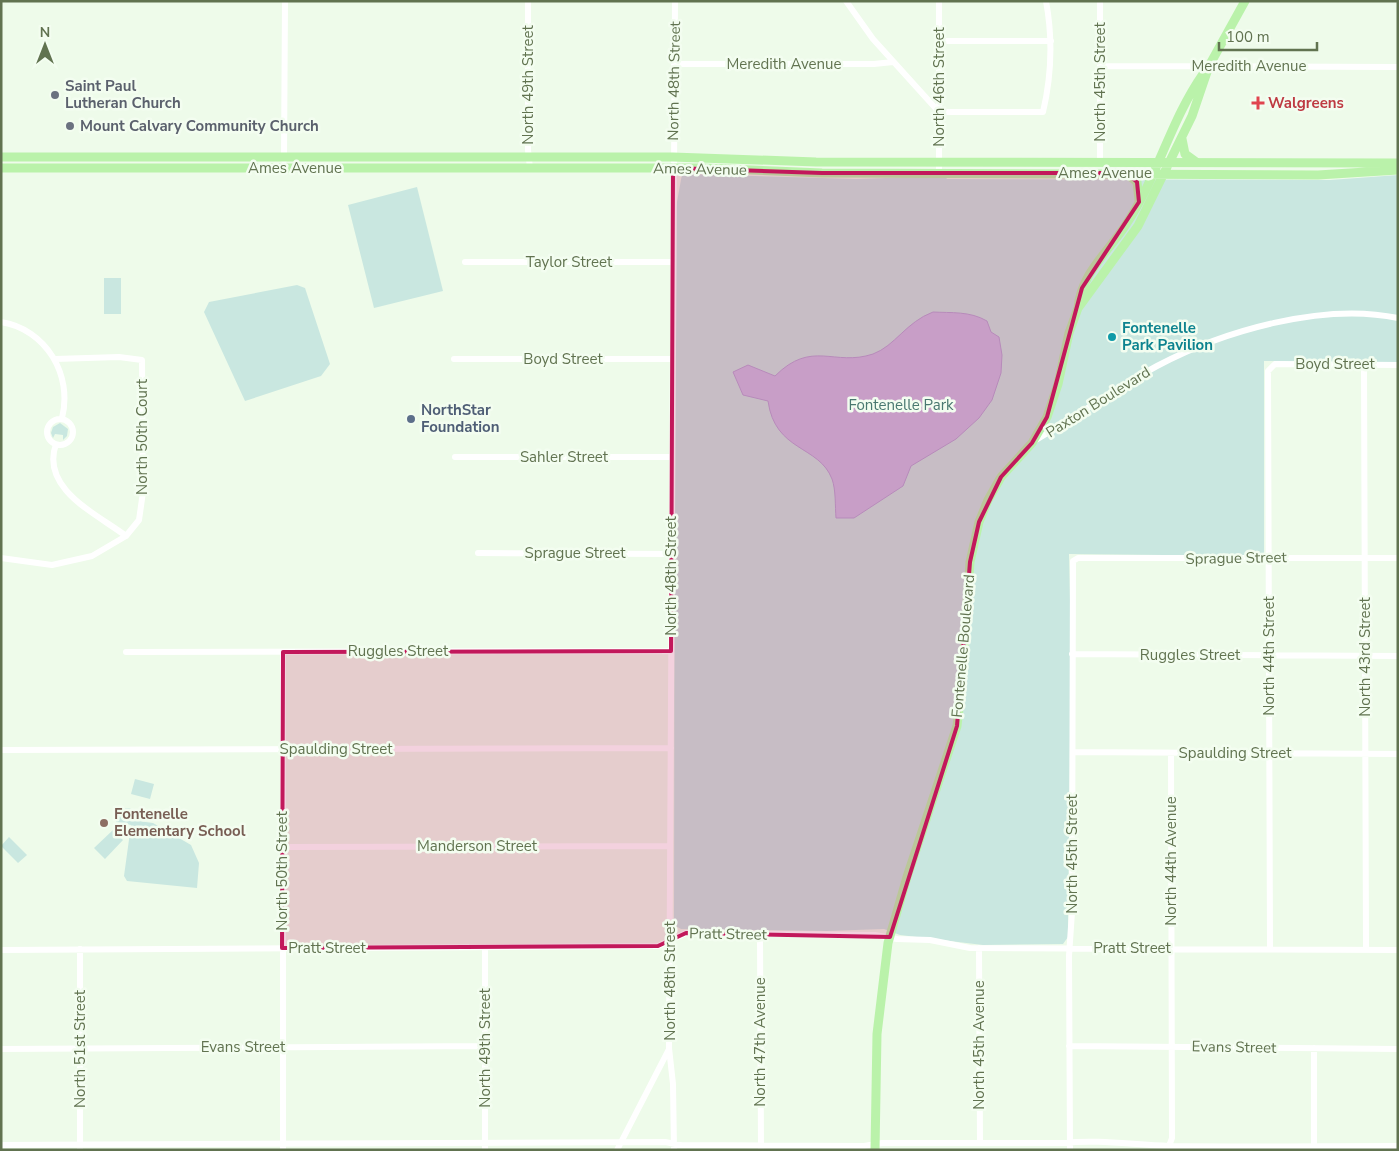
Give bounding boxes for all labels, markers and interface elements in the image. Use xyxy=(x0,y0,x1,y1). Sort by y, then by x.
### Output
north arrow xyxy=(20,20,70,70)
street label: North 48th Street xyxy=(663,20,685,141)
scale bar xyxy=(1219,20,1316,52)
street label: North 45th Street xyxy=(1090,22,1110,142)
text: N xyxy=(40,23,50,42)
street label: North 49th Street xyxy=(518,25,538,145)
street label: North 46th Street xyxy=(929,27,949,147)
text: 100 m xyxy=(1226,27,1270,47)
street label: Meredith Avenue xyxy=(727,54,841,74)
street label: Meredith Avenue xyxy=(1192,56,1306,76)
place label: Saint Paul Lutheran Church xyxy=(65,76,181,113)
marker: Saint Paul Lutheran Church xyxy=(49,89,61,101)
place label: Walgreens xyxy=(1268,93,1344,113)
marker: Walgreens xyxy=(1252,97,1264,109)
place label: Mount Calvary Community Church xyxy=(80,116,319,136)
marker: Mount Calvary Community Church xyxy=(64,120,76,132)
street label: Ames Avenue xyxy=(248,158,342,178)
street label: Ames Avenue xyxy=(653,158,747,180)
street label: Ames Avenue xyxy=(1058,163,1152,183)
street label: Taylor Street xyxy=(526,252,613,272)
place label: Fontenelle Park Pavilion xyxy=(1122,318,1213,355)
marker: Fontenelle Park Pavilion xyxy=(1106,331,1118,343)
street label: Boyd Street xyxy=(523,349,603,369)
street label: Boyd Street xyxy=(1295,354,1375,374)
street label: Paxton Boulevard xyxy=(1042,362,1154,442)
street label: North 50th Court xyxy=(132,378,152,495)
park label: Fontenelle Park xyxy=(848,395,954,415)
place label: NorthStar Foundation xyxy=(421,400,499,437)
marker: NorthStar Foundation xyxy=(405,413,417,425)
street label: Sahler Street xyxy=(520,447,609,467)
street label: North 48th Street xyxy=(661,516,681,636)
street label: Sprague Street xyxy=(524,543,626,563)
street label: Sprague Street xyxy=(1185,547,1288,569)
street label: Fontenelle Boulevard xyxy=(947,574,979,718)
street label: North 44th Street xyxy=(1259,596,1279,716)
street label: North 43rd Street xyxy=(1355,596,1375,717)
street label: Ruggles Street xyxy=(348,641,449,661)
street label: Ruggles Street xyxy=(1140,645,1241,665)
street label: Spaulding Street xyxy=(279,739,393,759)
street label: Spaulding Street xyxy=(1178,743,1292,763)
street label: North 45th Street xyxy=(1062,794,1082,914)
street label: North 44th Avenue xyxy=(1161,796,1181,926)
place label: Fontenelle Elementary School xyxy=(114,804,246,841)
street label: North 50th Street xyxy=(272,811,292,931)
marker: Fontenelle Elementary School xyxy=(98,817,110,829)
street label: Manderson Street xyxy=(417,836,538,856)
street label: North 48th Street xyxy=(660,921,680,1041)
street label: Pratt Street xyxy=(689,923,768,945)
street label: Pratt Street xyxy=(288,938,367,958)
street label: Pratt Street xyxy=(1093,938,1172,958)
street label: North 47th Avenue xyxy=(750,977,770,1107)
street label: North 45th Avenue xyxy=(969,980,989,1110)
street label: North 49th Street xyxy=(475,988,495,1108)
street label: North 51st Street xyxy=(70,989,90,1108)
street label: Evans Street xyxy=(1192,1036,1277,1058)
street label: Evans Street xyxy=(201,1037,286,1057)

